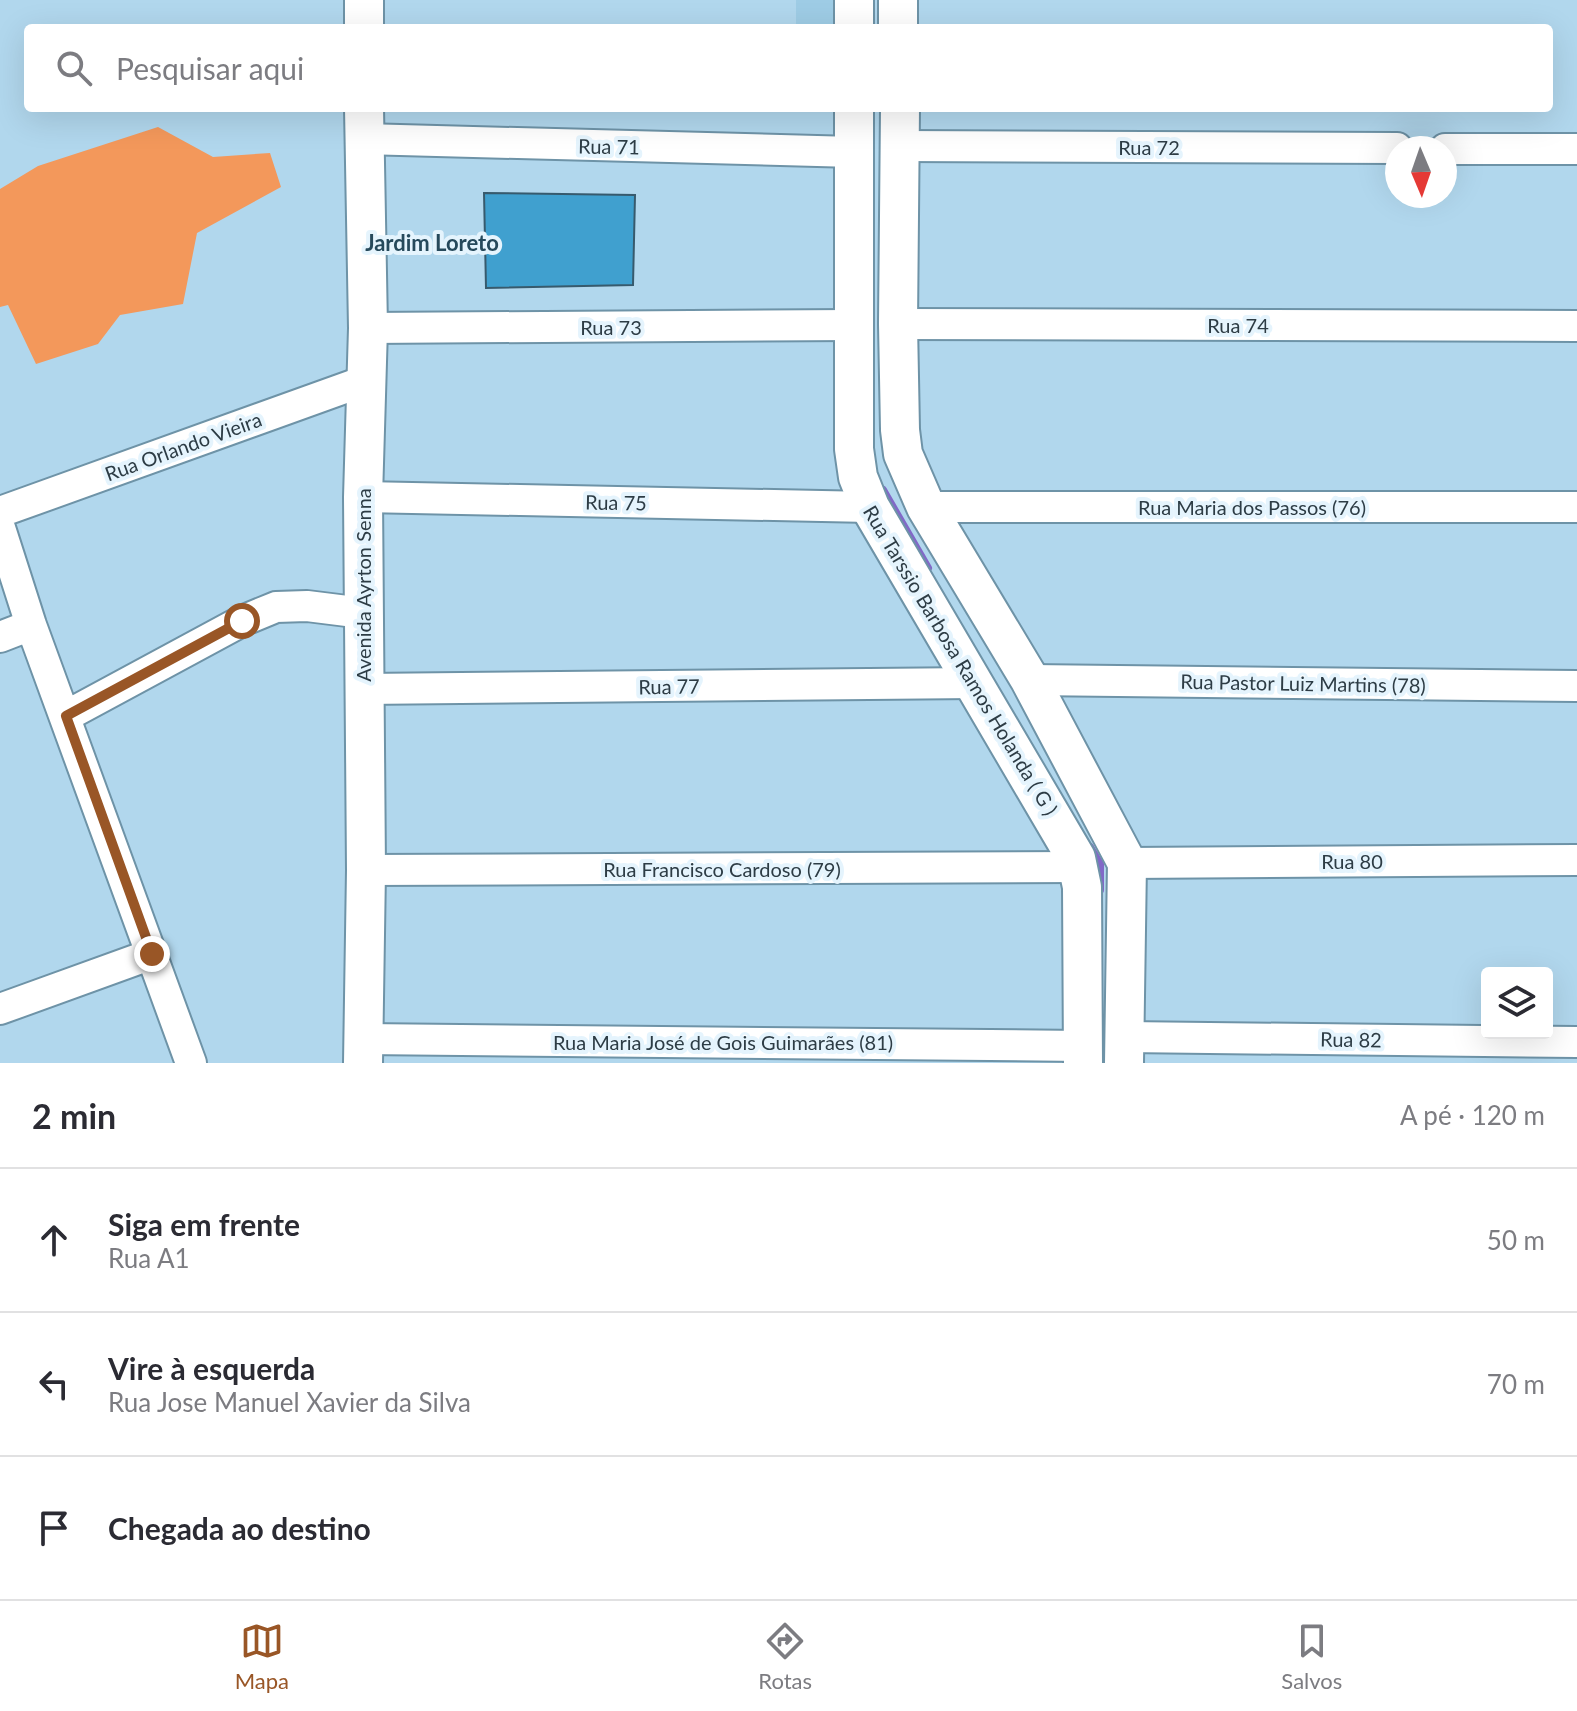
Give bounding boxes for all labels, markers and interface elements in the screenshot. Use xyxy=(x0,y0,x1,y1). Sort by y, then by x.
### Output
search box xyxy=(24,24,1553,112)
icon: search xyxy=(52,46,96,90)
text: Pesquisar aqui xyxy=(116,50,304,86)
street label: Rua 71 xyxy=(578,133,640,159)
street label: Rua 72 xyxy=(1118,135,1180,159)
north arrow xyxy=(1385,136,1457,208)
district label: Jardim Loreto xyxy=(365,229,499,256)
street label: Rua 74 xyxy=(1207,313,1269,337)
street label: Rua 73 xyxy=(580,315,642,339)
street label: Rua Orlando Vieira xyxy=(101,407,265,485)
street label: Avenida Ayrton Senna xyxy=(351,488,375,682)
street label: Rua 75 xyxy=(585,489,647,515)
street label: Rua Maria dos Passos (76) xyxy=(1138,495,1366,519)
street label: Rua Tarssio Barbosa Ramos Holanda ( G ) xyxy=(859,501,1063,819)
route start xyxy=(224,603,260,639)
street label: Rua Pastor Luiz Martins (78) xyxy=(1180,669,1426,697)
street label: Rua 77 xyxy=(638,673,700,699)
street label: Rua 80 xyxy=(1321,849,1383,873)
street label: Rua Francisco Cardoso (79) xyxy=(603,857,841,881)
route end xyxy=(134,936,170,972)
map controls xyxy=(1481,967,1553,1039)
button: layers xyxy=(1481,967,1553,1039)
street label: Rua 82 xyxy=(1320,1026,1382,1052)
street label: Rua Maria José de Gois Guimarães (81) xyxy=(553,1030,893,1054)
text: 2 min xyxy=(32,1095,116,1136)
text: A pé · 120 m xyxy=(1400,1099,1545,1131)
text: Siga em frente xyxy=(108,1206,300,1242)
icon: ahead xyxy=(32,1218,76,1262)
text: 50 m xyxy=(1487,1224,1545,1256)
text: Rua A1 xyxy=(108,1242,190,1274)
text: Vire à esquerda xyxy=(108,1350,315,1386)
icon: left xyxy=(32,1362,76,1406)
text: 70 m xyxy=(1487,1368,1545,1400)
text: Rua Jose Manuel Xavier da Silva xyxy=(108,1386,471,1418)
icon: arrive xyxy=(32,1506,76,1550)
text: Chegada ao destino xyxy=(108,1510,371,1546)
tab: Mapa xyxy=(235,1619,289,1694)
tab: Rotas xyxy=(758,1619,812,1694)
tab: Salvos xyxy=(1281,1619,1342,1694)

